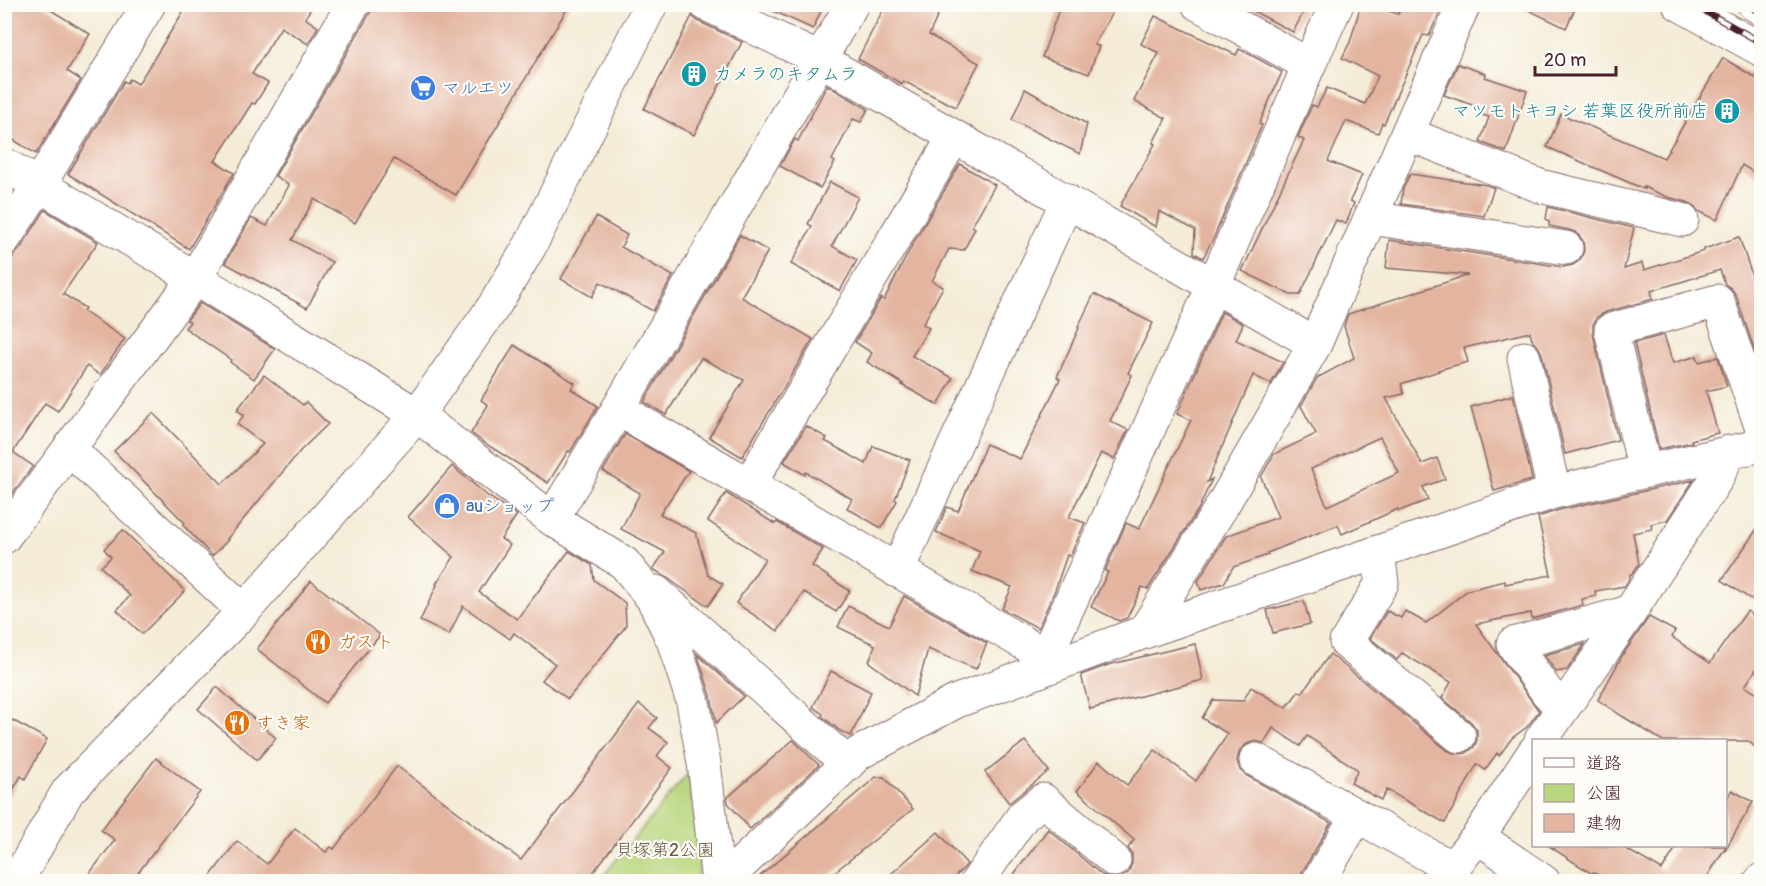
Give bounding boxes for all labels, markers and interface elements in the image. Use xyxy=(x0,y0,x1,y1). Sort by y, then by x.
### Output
scale bar xyxy=(1535,39,1616,77)
text: 20 m xyxy=(1544,49,1586,72)
building icon: カメラのキタムラ xyxy=(679,59,709,89)
place label: カメラのキタムラ xyxy=(714,63,858,86)
supermarket icon: マルエツ xyxy=(408,73,438,103)
place label: マルエツ xyxy=(442,77,514,100)
building icon: マツモトキヨシ 若葉区役所前店 xyxy=(1712,96,1742,126)
place label: マツモトキヨシ 若葉区役所前店 xyxy=(1452,100,1708,123)
shop icon: auショップ xyxy=(432,491,462,521)
place label: auショップ xyxy=(466,495,554,518)
restaurant icon: ガスト xyxy=(303,627,333,657)
place label: ガスト xyxy=(338,631,394,654)
restaurant icon: すき家 xyxy=(222,708,252,738)
place label: すき家 xyxy=(256,712,310,735)
legend xyxy=(1532,739,1727,847)
text: 道路 xyxy=(1586,752,1622,775)
text: 公園 xyxy=(1586,782,1622,805)
text: 建物 xyxy=(1586,812,1622,835)
park label: 貝塚第2公園 xyxy=(615,839,715,862)

